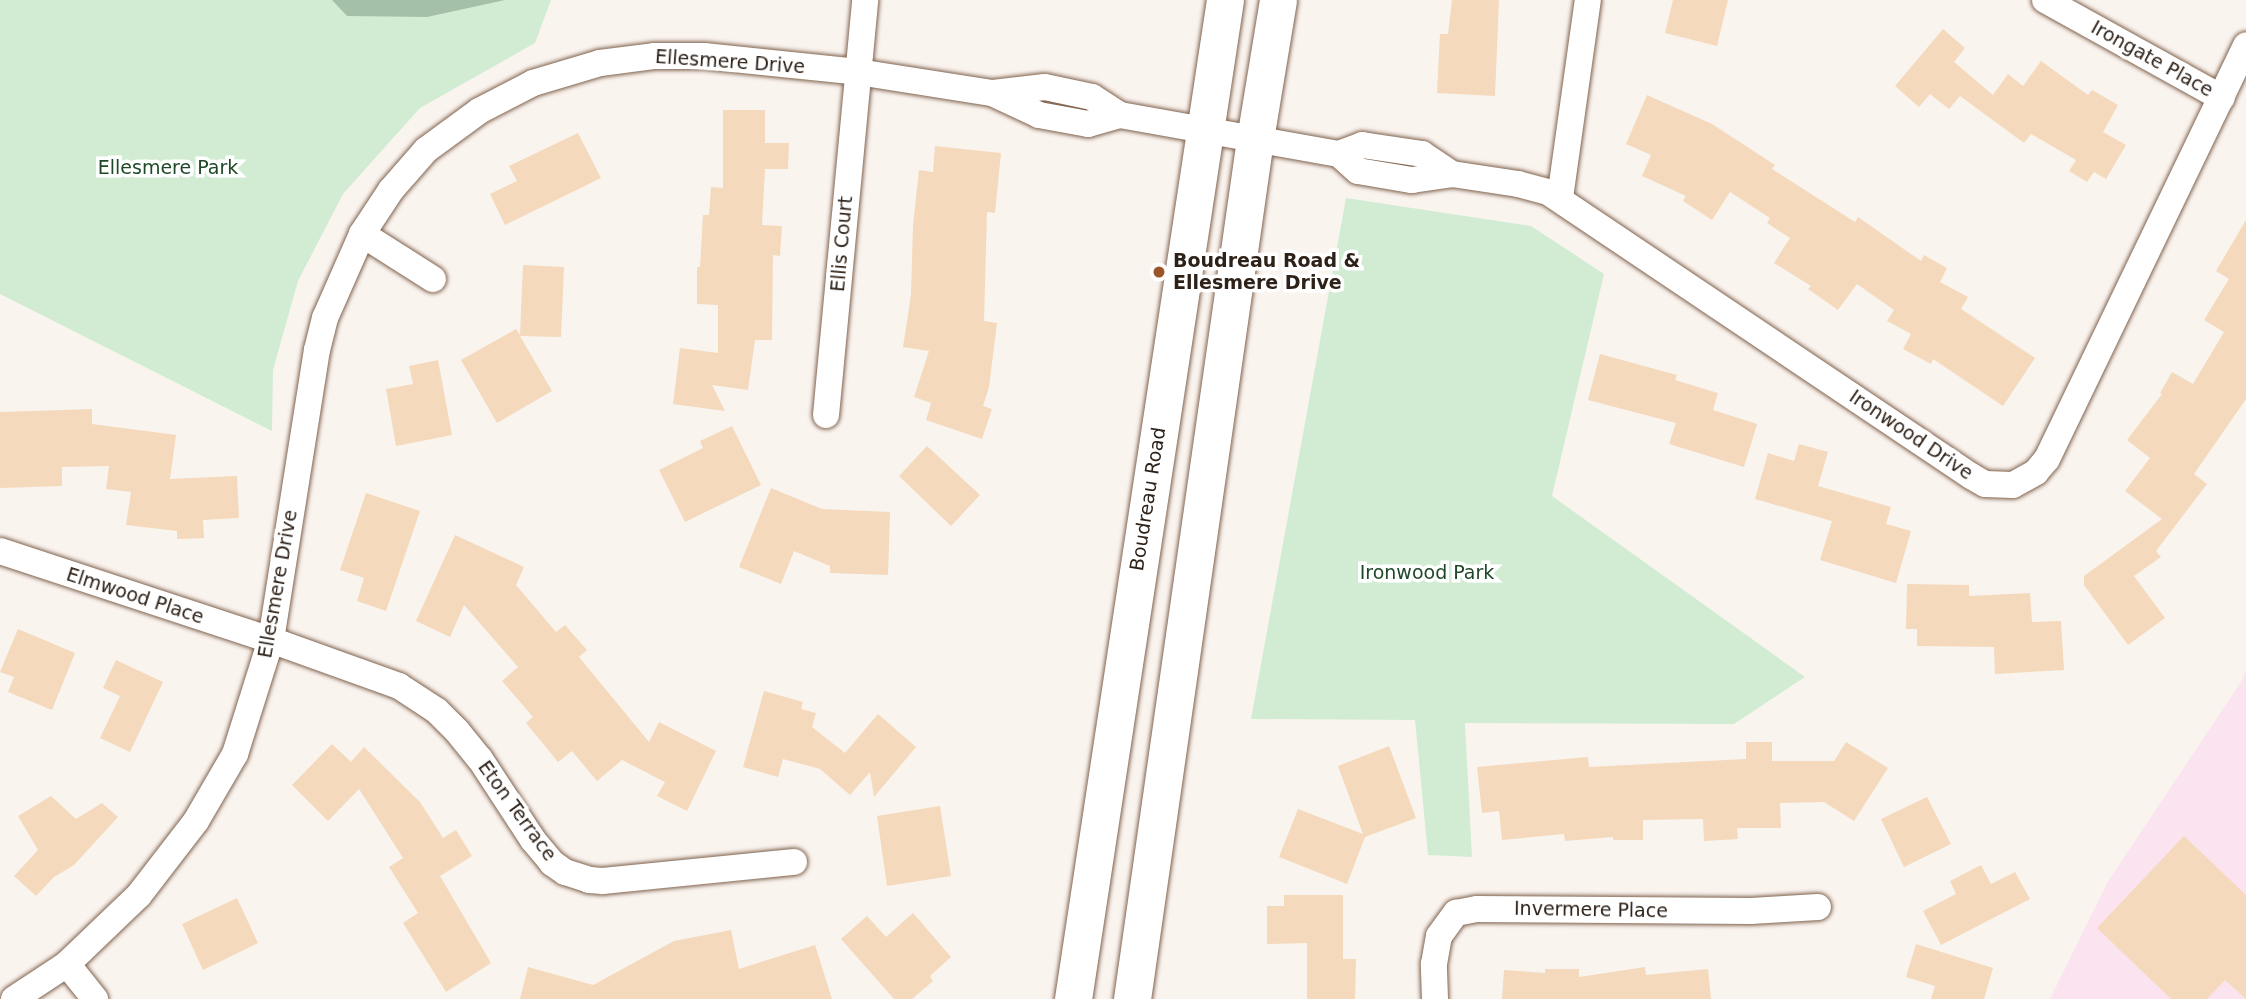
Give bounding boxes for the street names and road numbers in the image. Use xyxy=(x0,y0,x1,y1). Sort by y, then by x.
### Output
street label: Irongate Place xyxy=(2087,16,2217,102)
street label: Ellesmere Drive xyxy=(654,45,806,79)
street label: Ellis Court xyxy=(826,195,858,293)
street label: Ironwood Drive xyxy=(1845,385,1977,485)
street label: Boudreau Road xyxy=(1125,425,1171,573)
street label: Ellesmere Drive xyxy=(254,508,302,660)
street label: Elmwood Place xyxy=(63,563,207,629)
street label: Eton Terrace xyxy=(473,756,561,866)
street label: Invermere Place xyxy=(1514,897,1668,923)

